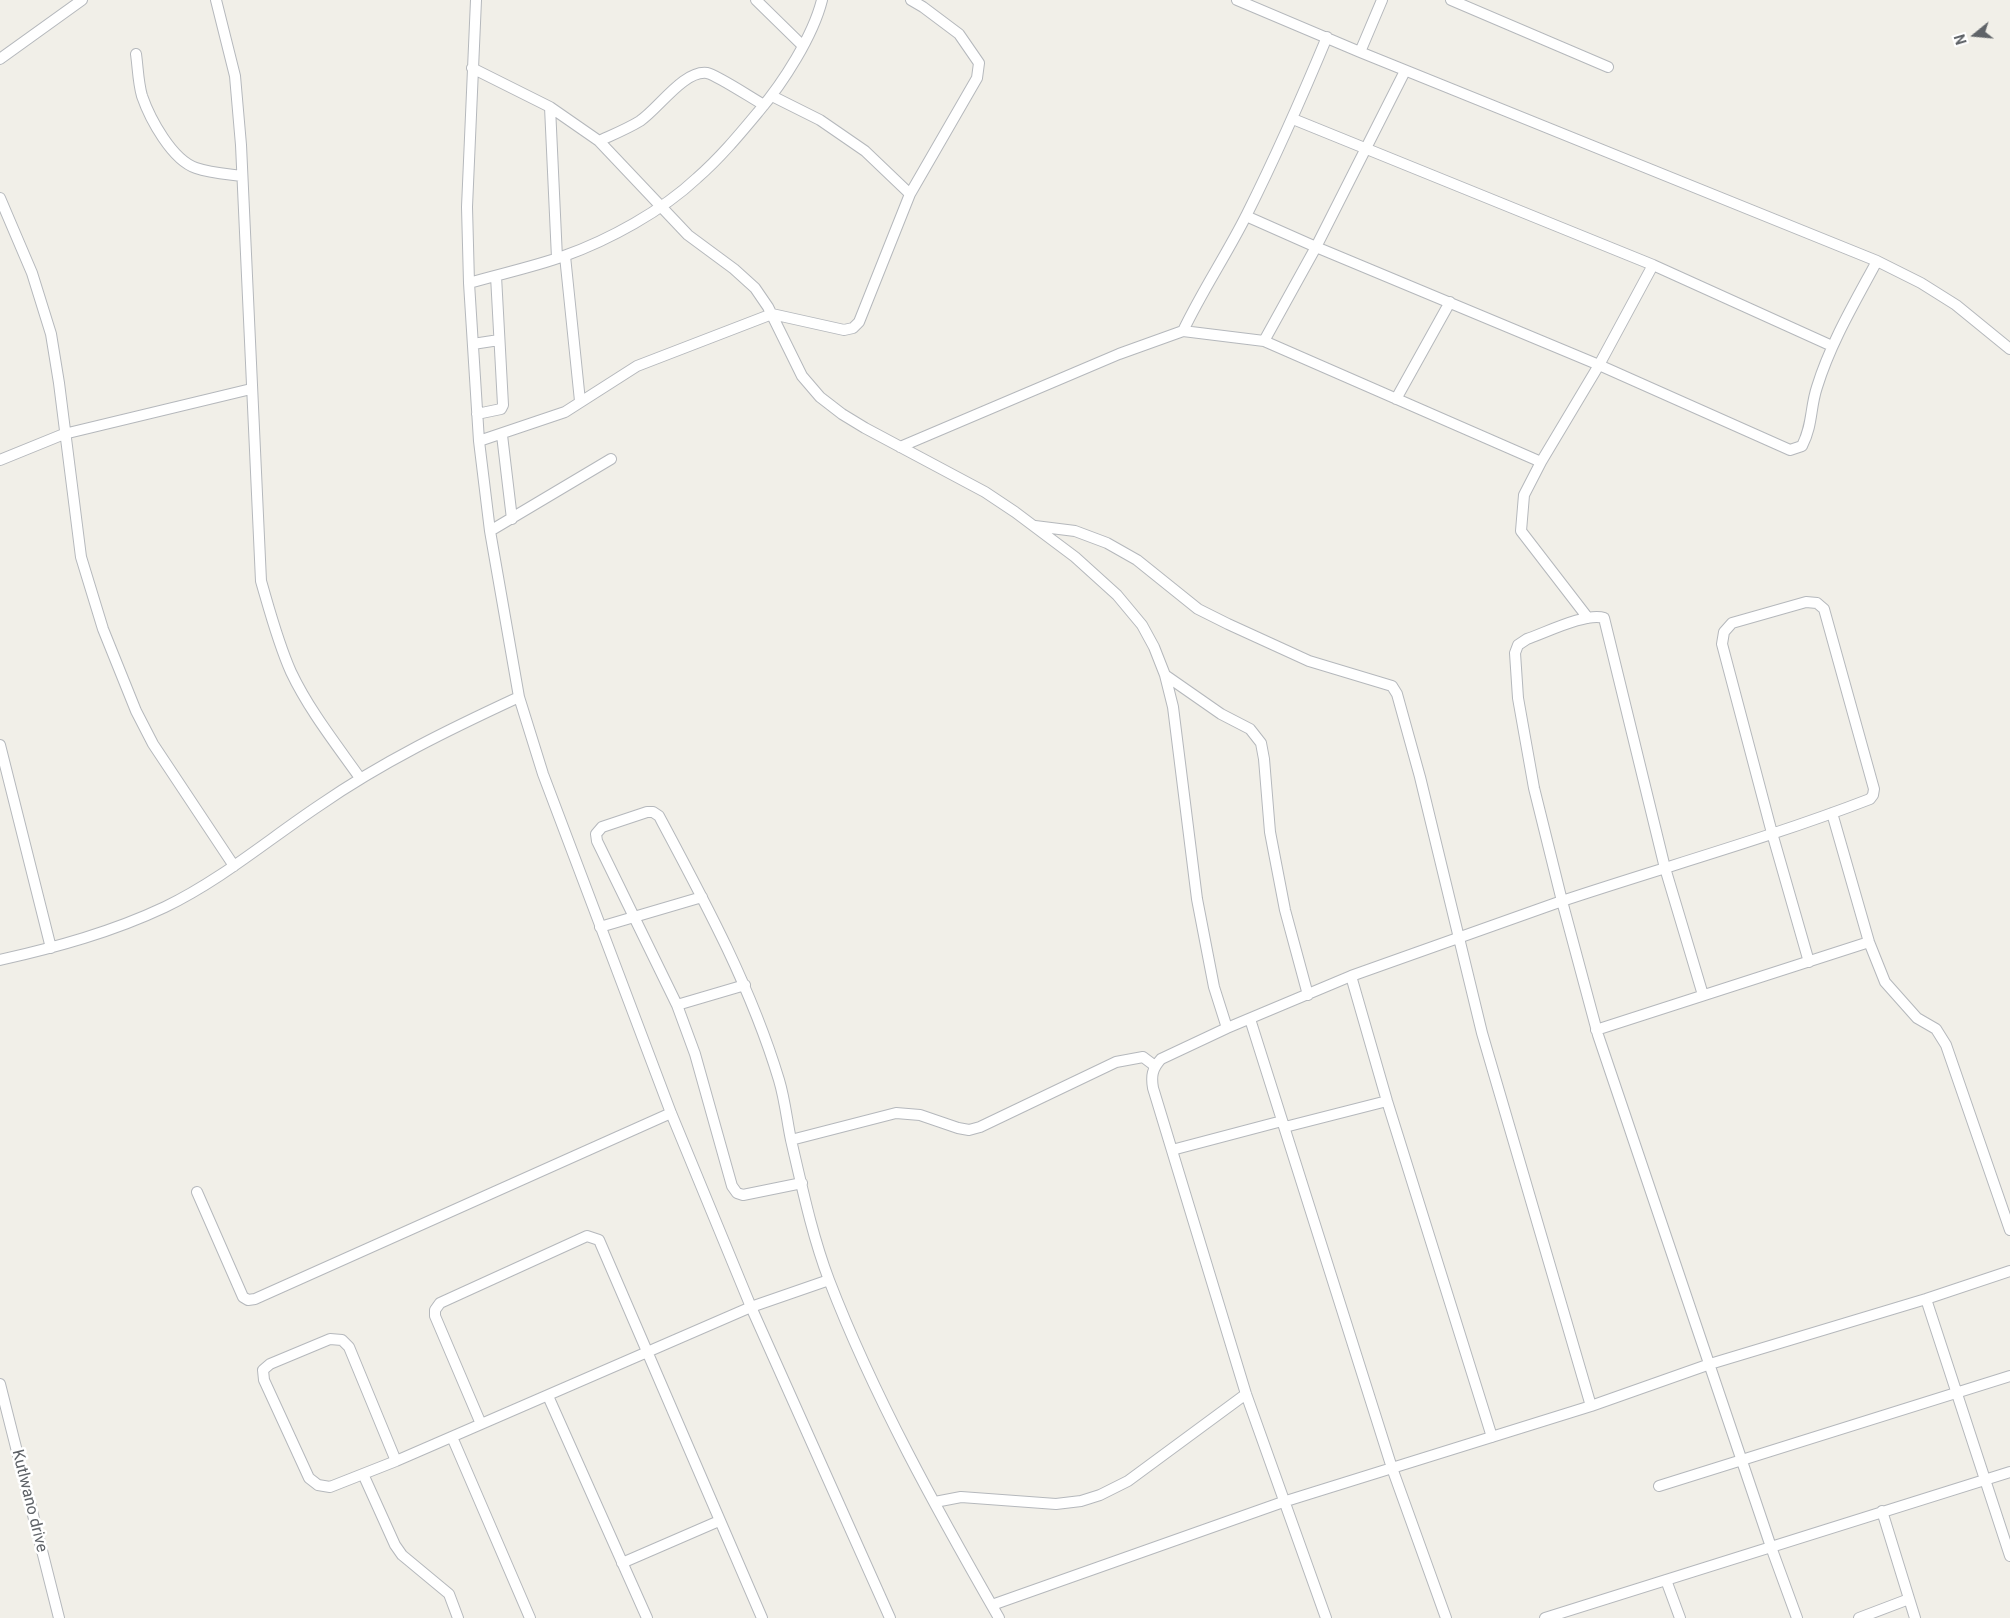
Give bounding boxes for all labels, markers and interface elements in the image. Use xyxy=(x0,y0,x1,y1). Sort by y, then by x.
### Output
north arrow xyxy=(1950,10,2000,60)
text: N xyxy=(1952,32,1970,46)
street label: Kutlwano drive xyxy=(7,1448,51,1554)

